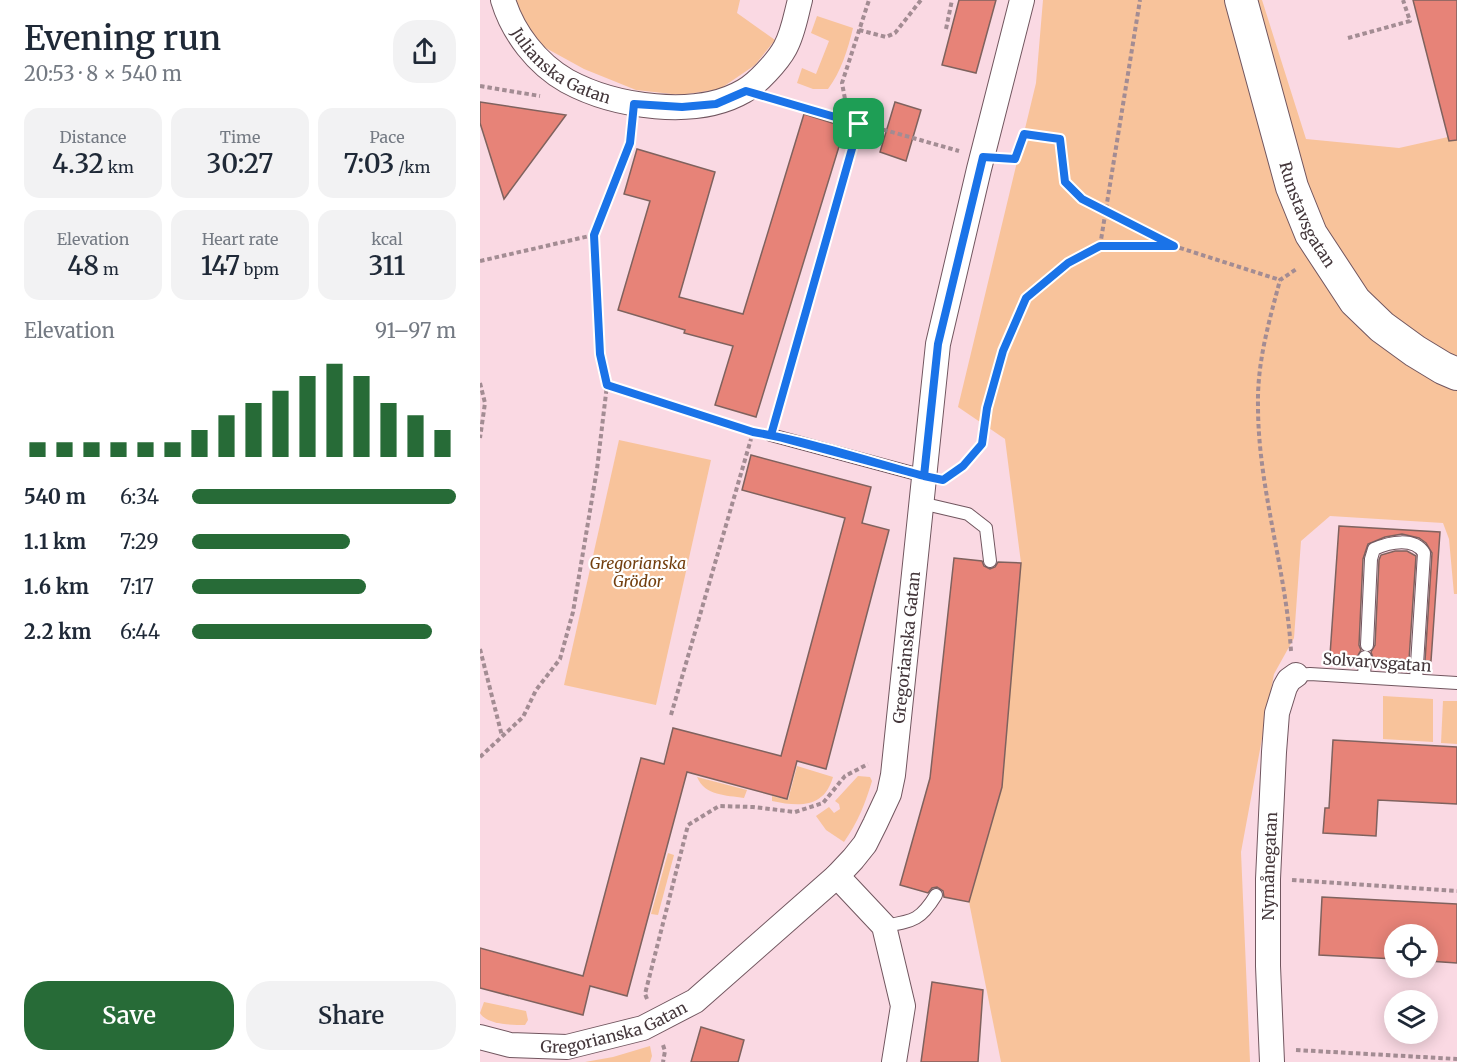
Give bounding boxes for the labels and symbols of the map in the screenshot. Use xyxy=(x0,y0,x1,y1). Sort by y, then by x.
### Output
street label: Julianska Gatan xyxy=(507,23,614,108)
pin xyxy=(833,98,884,149)
street label: Runstavsgatan xyxy=(1275,159,1340,271)
park label: Gregorianska Grödor xyxy=(590,553,686,591)
street label: Gregorianska Gatan xyxy=(888,570,924,724)
street label: Solvarvsgatan xyxy=(1322,648,1432,676)
street label: Nymånegatan xyxy=(1258,811,1281,920)
street label: Gregorianska Gatan xyxy=(540,997,691,1057)

